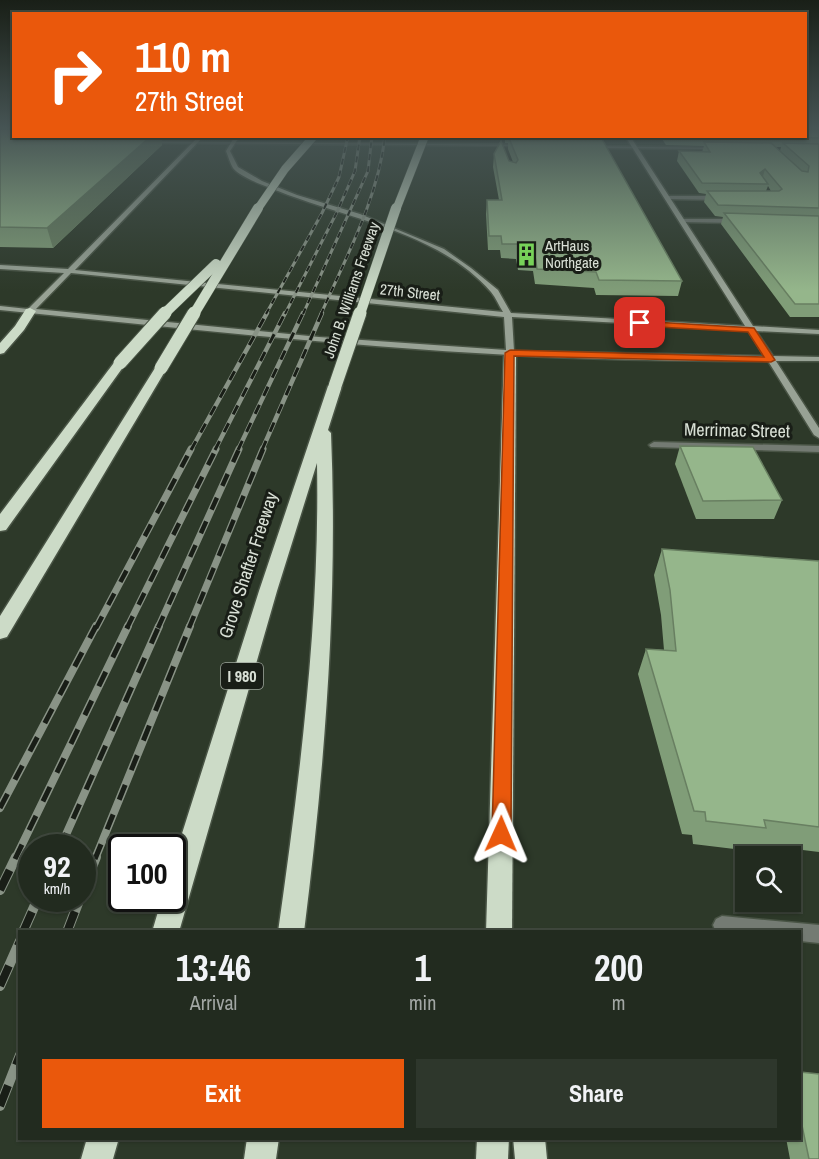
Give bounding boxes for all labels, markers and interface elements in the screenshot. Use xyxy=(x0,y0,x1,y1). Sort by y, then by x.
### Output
text: 110 m xyxy=(135,29,231,85)
icon: right xyxy=(36,36,114,114)
text: 27th Street xyxy=(135,83,243,119)
street label: John B. Williams Freeway xyxy=(318,218,384,361)
place label: ArtHaus Northgate xyxy=(544,235,599,273)
building icon: ArtHaus Northgate xyxy=(514,241,540,267)
street label: 27th Street xyxy=(379,278,442,306)
pin xyxy=(614,297,665,348)
icon: arrive xyxy=(623,306,656,339)
street label: Merrimac Street xyxy=(684,417,790,443)
street label: Grove Shafter Freeway xyxy=(213,488,284,641)
road number: I 980 xyxy=(221,663,263,689)
position arrow xyxy=(469,802,533,866)
speed limit sign: 100 xyxy=(108,834,186,912)
text: 92 xyxy=(43,846,71,886)
map controls xyxy=(735,846,801,912)
button: search xyxy=(735,846,801,912)
text: km/h xyxy=(44,878,70,899)
text: 13:46 xyxy=(176,944,251,992)
text: 1 xyxy=(414,944,431,992)
text: 200 xyxy=(594,944,643,992)
text: Arrival xyxy=(190,989,237,1016)
text: min xyxy=(409,989,436,1016)
text: m xyxy=(612,989,625,1016)
button: Exit xyxy=(42,1059,404,1128)
button: Share xyxy=(416,1059,777,1128)

